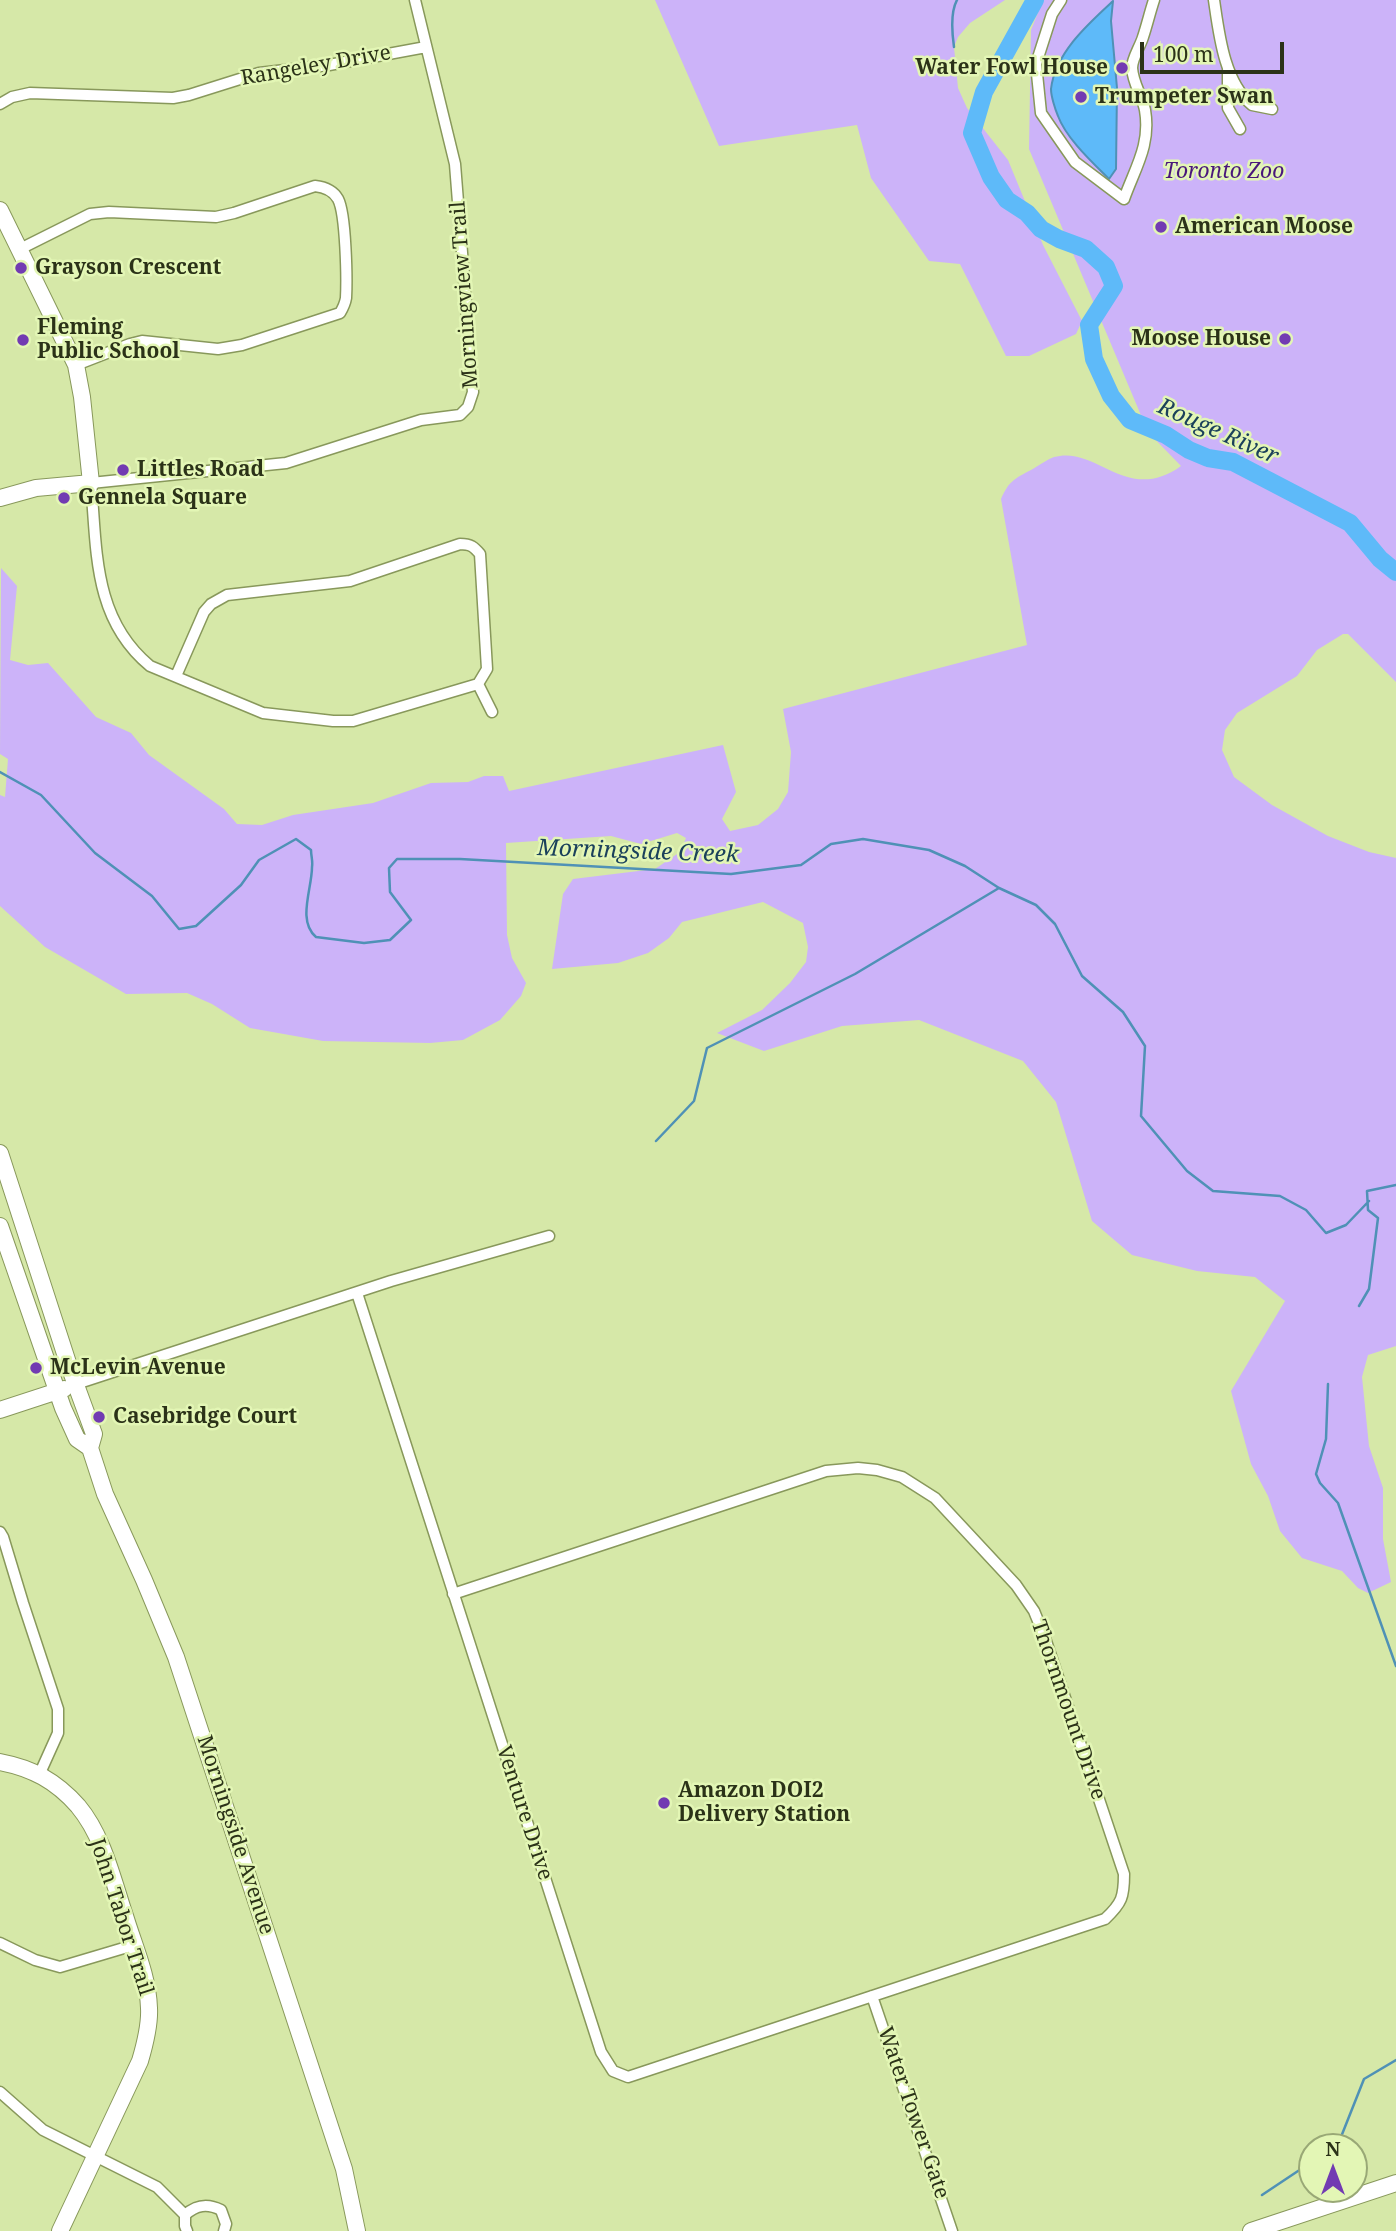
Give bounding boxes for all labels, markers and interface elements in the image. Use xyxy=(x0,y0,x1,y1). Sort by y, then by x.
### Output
scale bar xyxy=(1144,28,1288,72)
street label: Rangeley Drive xyxy=(239,40,393,92)
text: 100 m xyxy=(1153,40,1214,68)
place label: Water Fowl House xyxy=(915,55,1108,81)
marker: Water Fowl House xyxy=(1114,60,1130,76)
place label: Trumpeter Swan xyxy=(1095,84,1273,110)
marker: Trumpeter Swan xyxy=(1073,89,1089,105)
park label: Toronto Zoo xyxy=(1164,159,1284,185)
street label: Morningview Trail xyxy=(446,200,484,390)
place label: American Moose xyxy=(1175,214,1353,240)
marker: American Moose xyxy=(1153,219,1169,235)
place label: Grayson Crescent xyxy=(35,255,221,281)
marker: Grayson Crescent xyxy=(13,260,29,276)
place label: Fleming Public School xyxy=(37,315,180,365)
place label: Moose House xyxy=(1131,326,1271,352)
marker: Moose House xyxy=(1277,331,1293,347)
marker: Fleming Public School xyxy=(15,332,31,348)
water label: Rouge River xyxy=(1153,393,1283,471)
place label: Littles Road xyxy=(137,457,264,483)
marker: Littles Road xyxy=(115,462,131,478)
place label: Gennela Square xyxy=(78,485,247,511)
marker: Gennela Square xyxy=(56,490,72,506)
water label: Morningside Creek xyxy=(537,835,739,869)
place label: McLevin Avenue xyxy=(50,1355,226,1381)
marker: McLevin Avenue xyxy=(28,1360,44,1376)
place label: Casebridge Court xyxy=(113,1404,297,1430)
marker: Casebridge Court xyxy=(91,1409,107,1425)
street label: Thornmount Drive xyxy=(1025,1617,1111,1803)
street label: Morningside Avenue xyxy=(191,1732,279,1938)
street label: Venture Drive xyxy=(490,1742,558,1884)
place label: Amazon DOI2 Delivery Station xyxy=(678,1778,850,1828)
marker: Amazon DOI2 Delivery Station xyxy=(656,1795,672,1811)
street label: John Tabor Trail xyxy=(84,1835,158,1999)
street label: Water Tower Gate xyxy=(872,2024,954,2202)
north arrow xyxy=(1298,2133,1368,2203)
text: N xyxy=(1326,2136,1340,2162)

